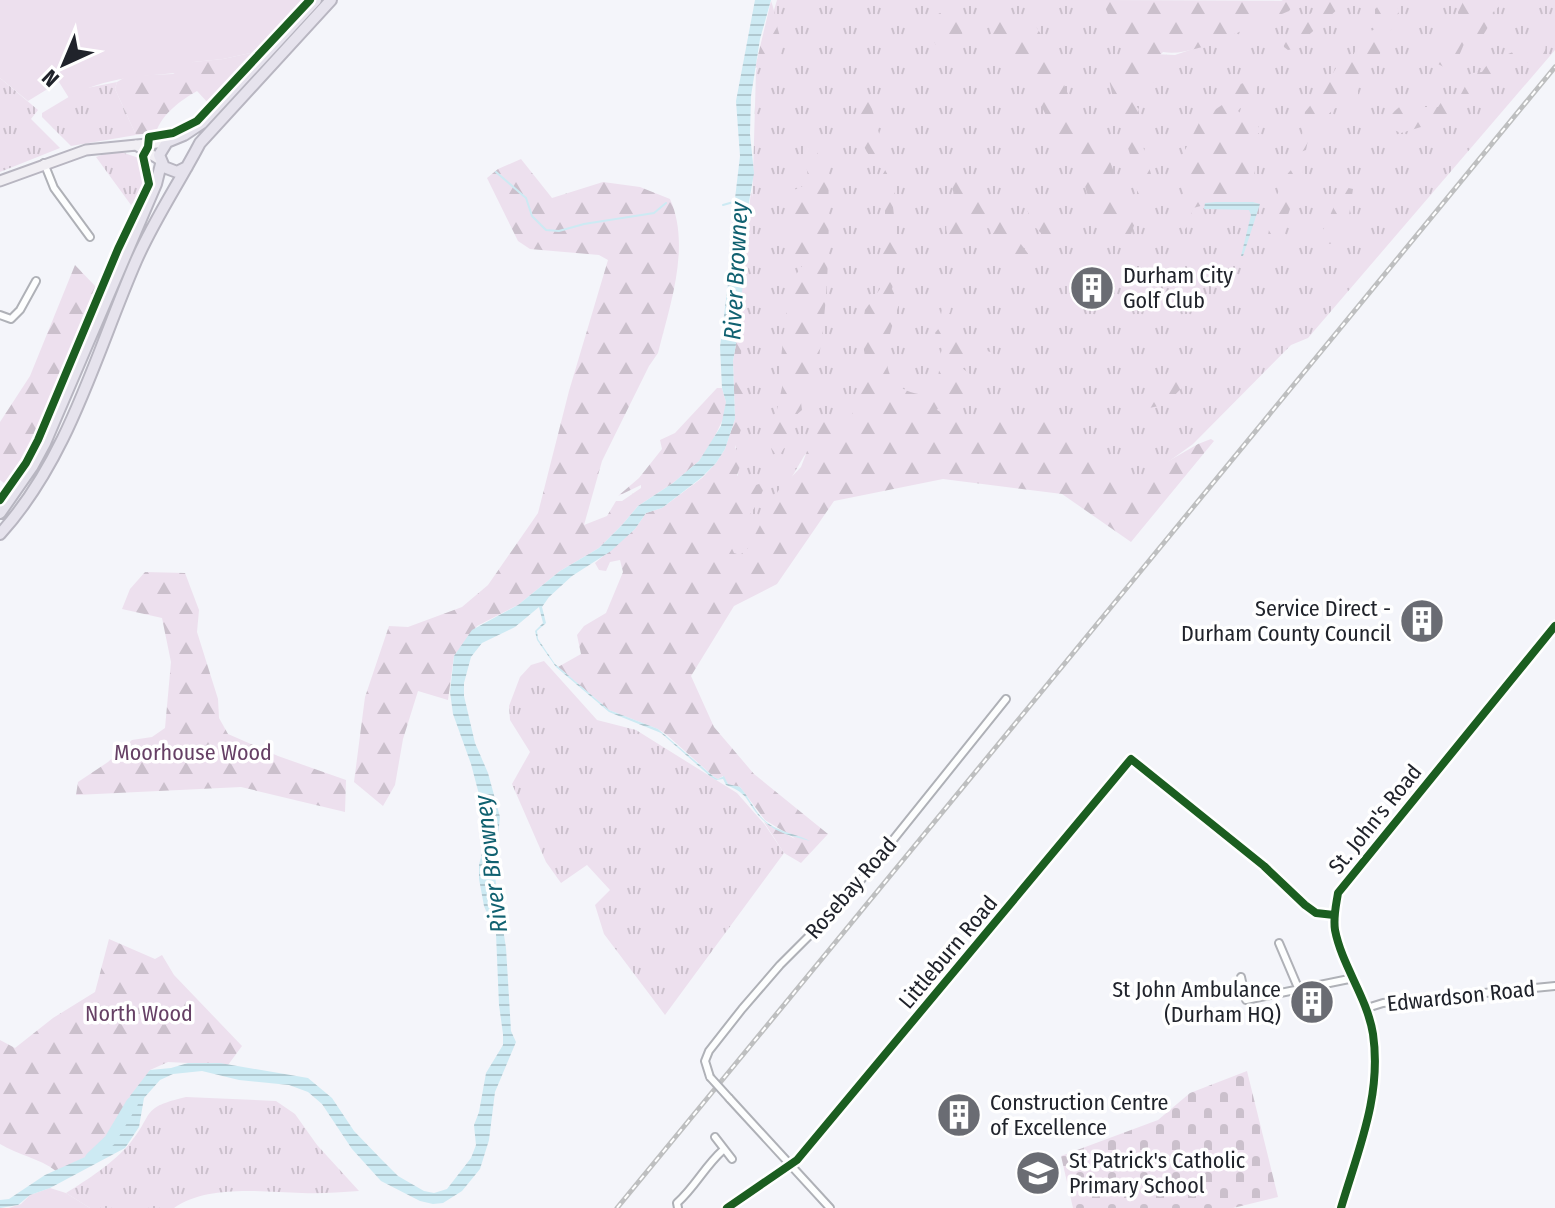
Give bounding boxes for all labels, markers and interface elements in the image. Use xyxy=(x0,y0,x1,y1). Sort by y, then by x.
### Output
north arrow xyxy=(24,24,104,104)
text: N xyxy=(36,64,65,92)
water label: River Browney xyxy=(718,200,754,341)
place label: Durham City Golf Club xyxy=(1123,262,1233,314)
building icon: Durham City Golf Club xyxy=(1068,264,1116,312)
place label: Service Direct - Durham County Council xyxy=(1181,595,1391,647)
building icon: Service Direct - Durham County Council xyxy=(1398,597,1446,645)
park label: Moorhouse Wood xyxy=(114,739,272,766)
street label: St. John's Road xyxy=(1323,759,1427,879)
water label: River Browney xyxy=(469,792,513,934)
street label: Rosebay Road xyxy=(799,832,903,944)
street label: Littleburn Road xyxy=(893,890,1003,1014)
street label: Edwardson Road xyxy=(1386,975,1536,1017)
place label: St John Ambulance (Durham HQ) xyxy=(1112,976,1281,1028)
building icon: St John Ambulance (Durham HQ) xyxy=(1288,978,1336,1026)
park label: North Wood xyxy=(85,1000,193,1027)
place label: Construction Centre of Excellence xyxy=(990,1089,1169,1141)
building icon: Construction Centre of Excellence xyxy=(935,1091,983,1139)
place label: St Patrick's Catholic Primary School xyxy=(1069,1147,1246,1199)
school or university icon: St Patrick's Catholic Primary School xyxy=(1014,1149,1062,1197)

